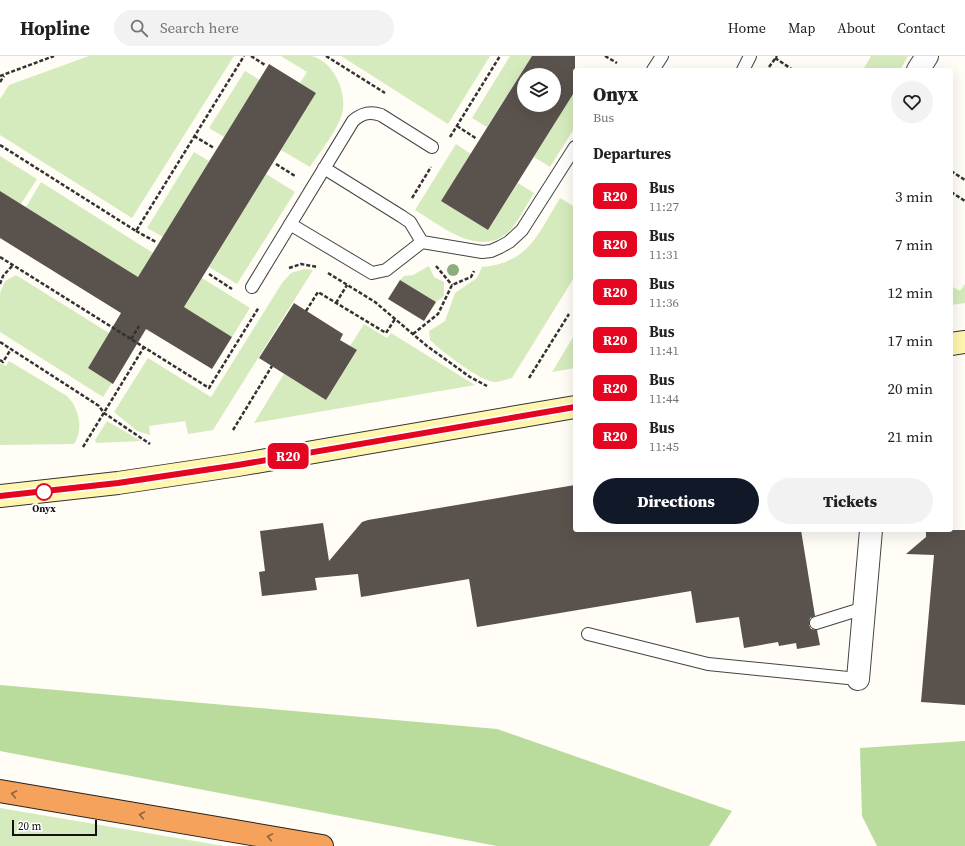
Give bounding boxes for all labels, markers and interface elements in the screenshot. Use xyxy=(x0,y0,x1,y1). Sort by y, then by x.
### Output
search box xyxy=(114,10,394,46)
text: Hopline xyxy=(20,15,90,41)
icon: search xyxy=(128,17,150,39)
text: Search here xyxy=(160,17,239,38)
text: Home xyxy=(728,18,766,38)
text: Map xyxy=(788,18,815,38)
text: About xyxy=(837,18,875,38)
text: Contact xyxy=(897,18,945,38)
map controls xyxy=(517,68,561,112)
button: layers xyxy=(517,68,561,112)
text: Onyx xyxy=(593,81,638,107)
button: heart xyxy=(891,81,933,123)
text: Bus xyxy=(593,109,614,126)
text: Departures xyxy=(593,143,671,164)
text: Bus xyxy=(649,177,675,198)
text: R20 xyxy=(603,186,627,206)
text: 3 min xyxy=(895,186,933,207)
text: 11:27 xyxy=(649,198,679,215)
text: Bus xyxy=(649,225,675,246)
text: R20 xyxy=(603,234,627,254)
text: 7 min xyxy=(895,234,933,255)
text: 11:31 xyxy=(649,246,679,263)
text: Bus xyxy=(649,273,675,294)
text: R20 xyxy=(603,282,627,302)
text: 12 min xyxy=(887,282,933,303)
text: 11:36 xyxy=(649,294,679,311)
text: Bus xyxy=(649,321,675,342)
text: R20 xyxy=(603,330,627,350)
text: 17 min xyxy=(887,330,933,351)
text: 11:41 xyxy=(649,342,679,359)
text: Bus xyxy=(649,369,675,390)
text: R20 xyxy=(603,378,627,398)
text: 20 min xyxy=(887,378,933,399)
text: 11:44 xyxy=(649,390,679,407)
text: Bus xyxy=(649,417,675,438)
text: R20 xyxy=(603,426,627,446)
text: 21 min xyxy=(887,426,933,447)
text: 11:45 xyxy=(649,438,679,455)
line badge: R20 xyxy=(265,443,311,469)
text: R20 xyxy=(276,446,300,466)
button: Directions xyxy=(593,478,759,524)
button: Tickets xyxy=(767,478,933,524)
marker: Onyx xyxy=(35,483,53,501)
place label: Onyx xyxy=(32,502,56,515)
one-way arrow xyxy=(11,790,17,798)
one-way arrow xyxy=(139,812,145,820)
scale bar xyxy=(12,818,97,837)
text: 20 m xyxy=(18,819,41,834)
one-way arrow xyxy=(267,833,273,842)

